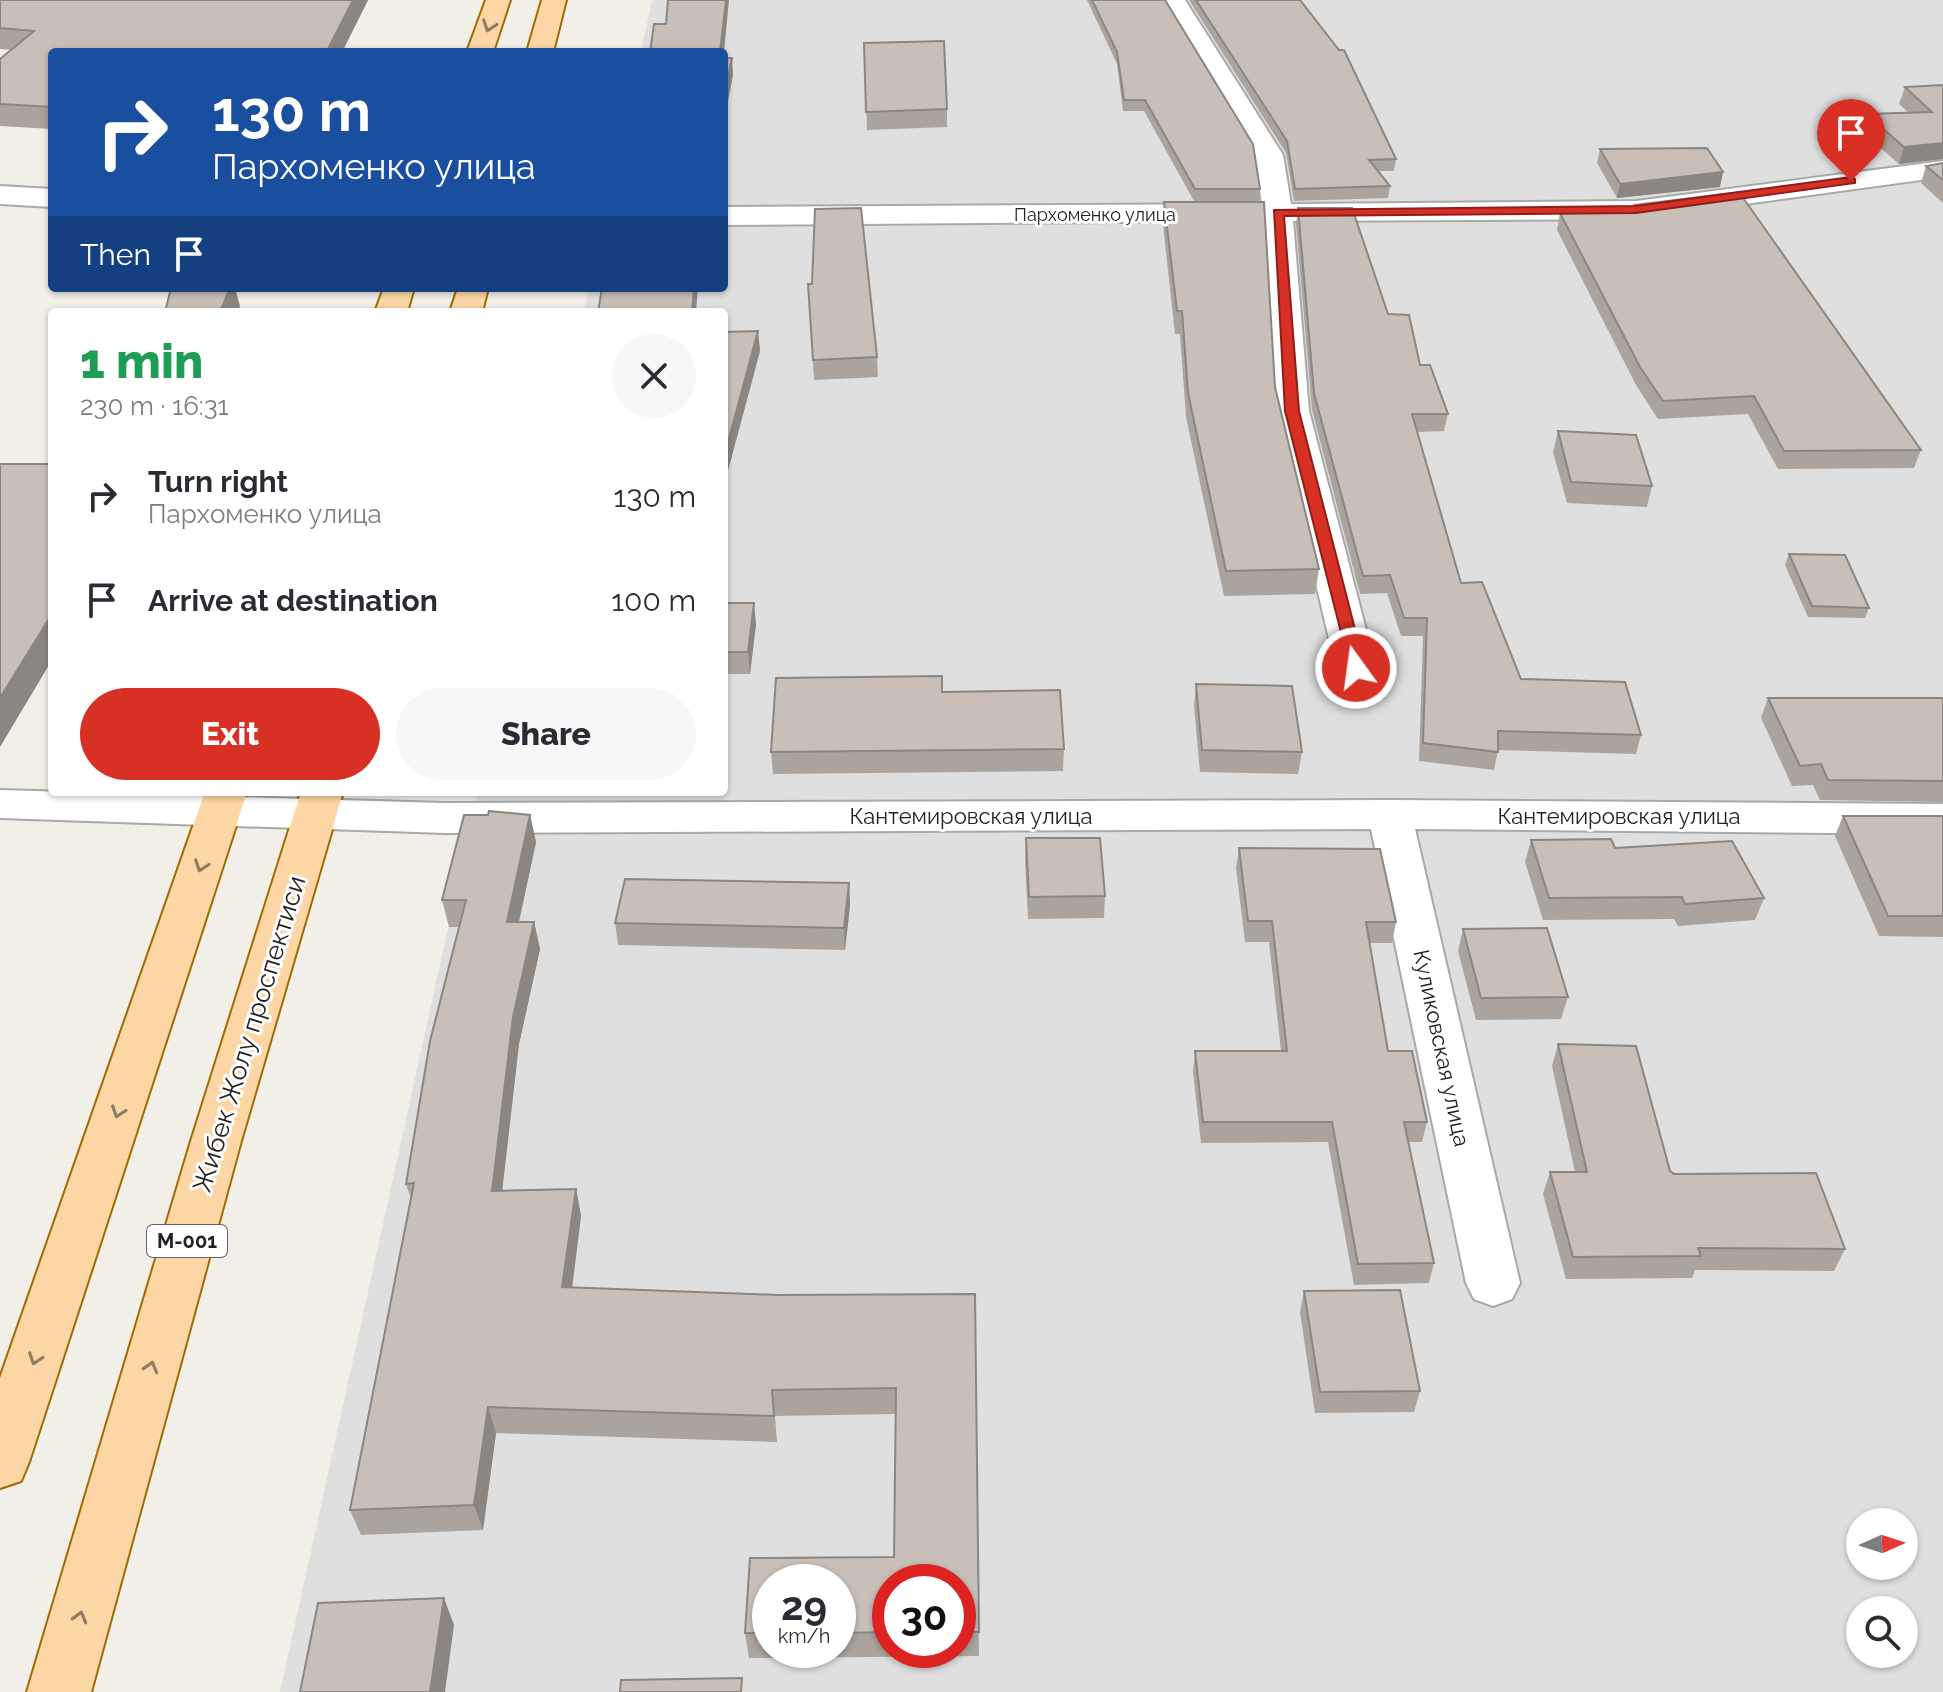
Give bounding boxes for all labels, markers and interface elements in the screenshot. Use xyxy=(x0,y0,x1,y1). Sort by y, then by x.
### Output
one-way arrow xyxy=(482,18,498,32)
text: 130 m xyxy=(212,78,371,144)
icon: right xyxy=(80,80,184,184)
pin xyxy=(1817,99,1885,181)
icon: arrive xyxy=(1829,111,1873,155)
text: Пархоменко улица xyxy=(212,145,536,187)
street label: Пархоменко улица xyxy=(1014,204,1176,225)
icon: arrive xyxy=(167,232,211,276)
text: Then xyxy=(80,237,151,272)
text: 1 min xyxy=(80,333,203,389)
button: close xyxy=(612,334,696,418)
text: 230 m · 16:31 xyxy=(80,391,229,421)
text: Turn right xyxy=(148,464,288,499)
icon: right xyxy=(80,474,124,518)
text: 130 m xyxy=(614,479,696,514)
text: Пархоменко улица xyxy=(148,499,382,529)
icon: arrive xyxy=(80,578,124,622)
text: Arrive at destination xyxy=(148,583,438,618)
text: 100 m xyxy=(611,583,696,618)
position arrow xyxy=(1314,626,1398,710)
button: Exit xyxy=(80,688,380,780)
button: Share xyxy=(396,688,696,780)
street label: Кантемировская улица xyxy=(849,803,1093,829)
street label: Кантемировская улица xyxy=(1497,803,1741,829)
one-way arrow xyxy=(195,858,211,872)
street label: Жибек Жолу проспектиси xyxy=(187,872,311,1196)
street label: Куликовская улица xyxy=(1408,947,1476,1149)
one-way arrow xyxy=(112,1104,128,1118)
road number: М-001 xyxy=(147,1225,227,1257)
one-way arrow xyxy=(28,1351,44,1365)
one-way arrow xyxy=(142,1361,159,1374)
north arrow xyxy=(1846,1508,1918,1580)
map controls xyxy=(1846,1508,1918,1668)
speed limit sign: 30 xyxy=(872,1564,976,1668)
text: 29 xyxy=(781,1582,827,1629)
button: search xyxy=(1846,1596,1918,1668)
one-way arrow xyxy=(71,1611,87,1624)
text: km/h xyxy=(778,1624,830,1648)

